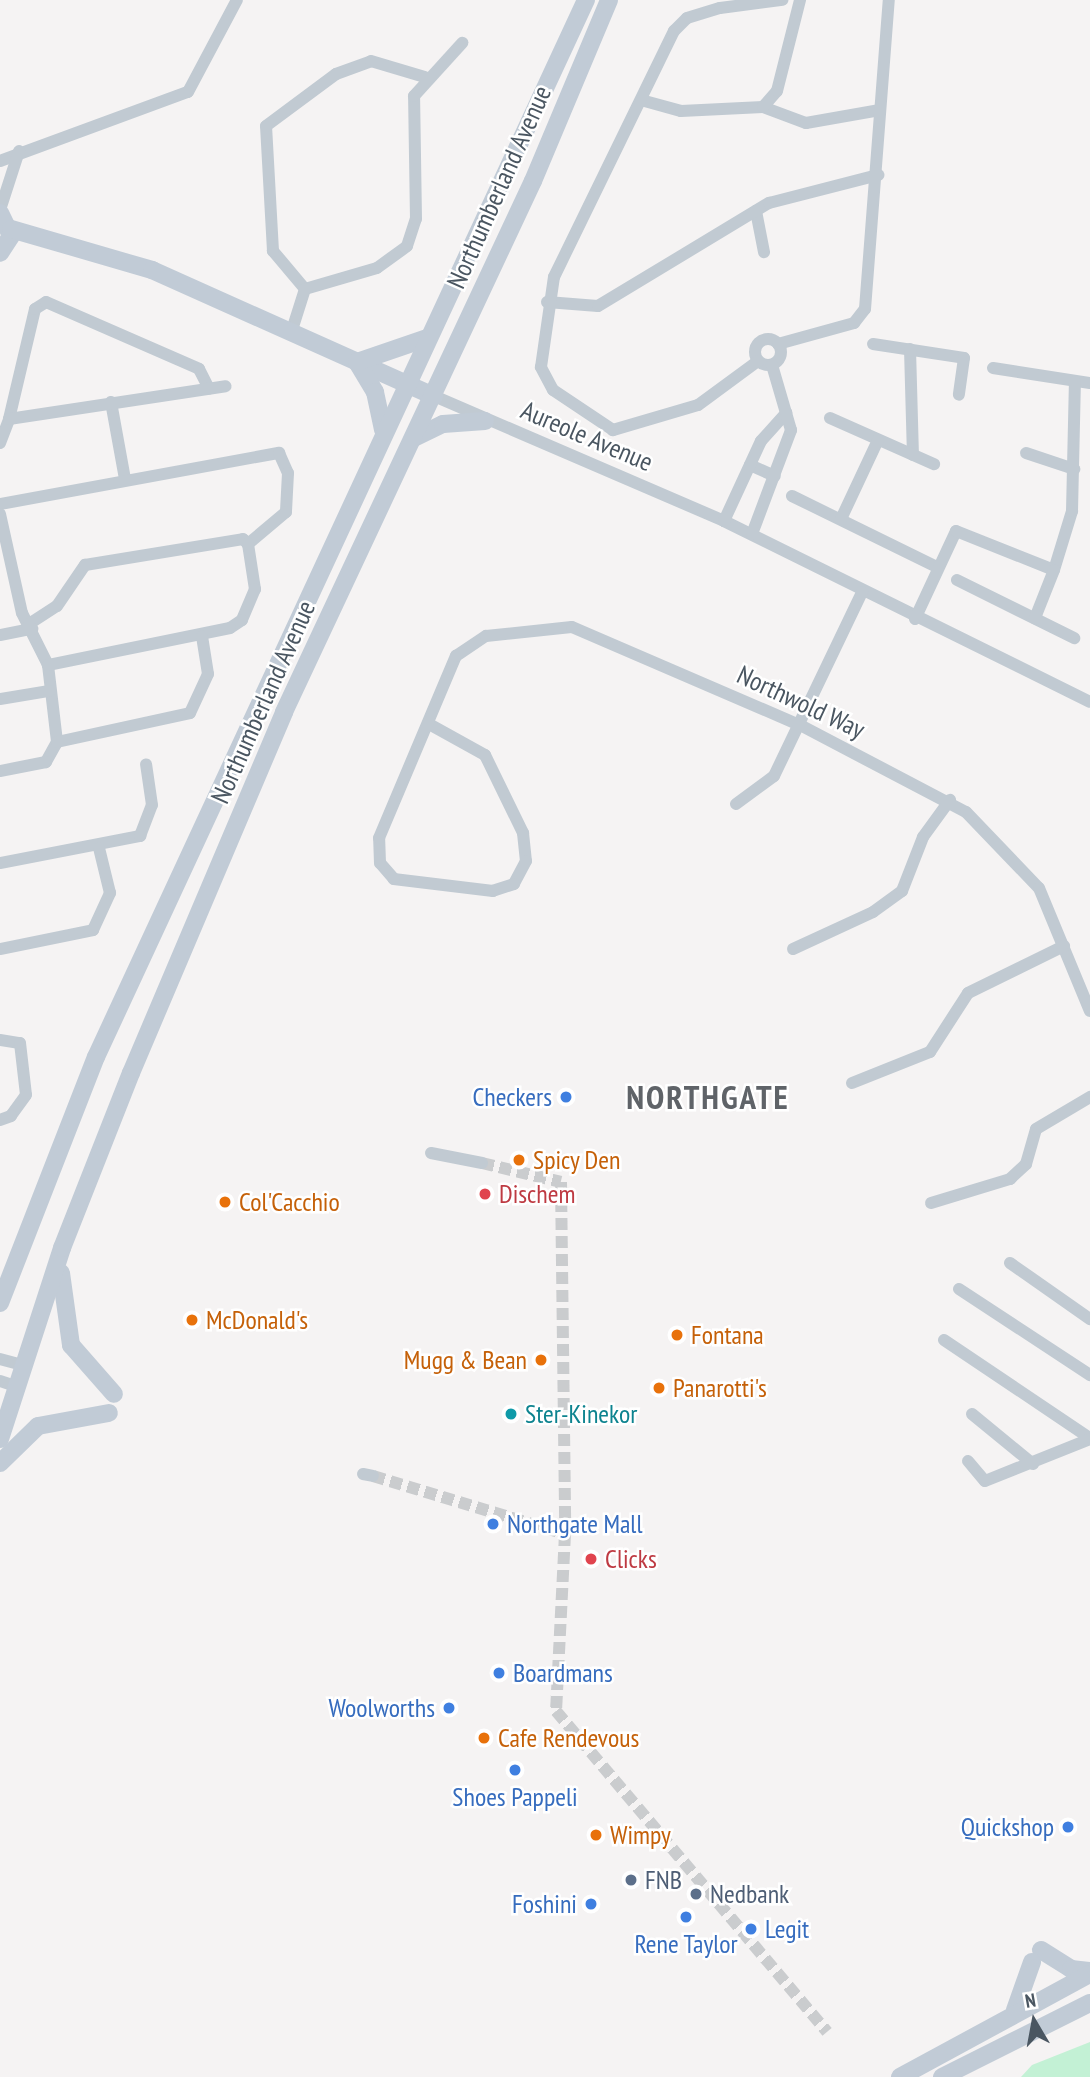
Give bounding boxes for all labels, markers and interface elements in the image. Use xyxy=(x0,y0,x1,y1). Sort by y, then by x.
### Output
street label: Northumberland Avenue xyxy=(440,80,558,294)
street label: Aureole Avenue xyxy=(516,394,658,478)
street label: Northumberland Avenue xyxy=(204,595,322,809)
street label: Northwold Way xyxy=(732,659,870,745)
district label: NORTHGATE xyxy=(627,1077,789,1117)
place label: Checkers xyxy=(472,1081,552,1113)
marker: Checkers xyxy=(558,1089,574,1105)
place label: Spicy Den xyxy=(533,1144,621,1176)
marker: Spicy Den xyxy=(511,1152,527,1168)
place label: Dischem xyxy=(499,1178,575,1210)
place label: Col'Cacchio xyxy=(239,1186,340,1218)
marker: Dischem xyxy=(477,1186,493,1202)
marker: Col'Cacchio xyxy=(217,1194,233,1210)
place label: McDonald's xyxy=(206,1304,308,1336)
marker: McDonald's xyxy=(184,1312,200,1328)
place label: Fontana xyxy=(691,1319,764,1351)
marker: Fontana xyxy=(669,1327,685,1343)
place label: Mugg & Bean xyxy=(404,1344,527,1376)
marker: Mugg & Bean xyxy=(533,1352,549,1368)
place label: Panarotti's xyxy=(673,1372,767,1404)
marker: Panarotti's xyxy=(651,1380,667,1396)
place label: Ster-Kinekor xyxy=(525,1398,637,1430)
marker: Ster-Kinekor xyxy=(503,1406,519,1422)
place label: Northgate Mall xyxy=(507,1508,642,1540)
marker: Northgate Mall xyxy=(485,1516,501,1532)
place label: Clicks xyxy=(605,1543,657,1575)
marker: Clicks xyxy=(583,1551,599,1567)
place label: Boardmans xyxy=(513,1657,613,1689)
marker: Boardmans xyxy=(491,1665,507,1681)
place label: Woolworths xyxy=(328,1692,435,1724)
marker: Woolworths xyxy=(441,1700,457,1716)
place label: Cafe Rendevous xyxy=(498,1722,639,1754)
marker: Cafe Rendevous xyxy=(476,1730,492,1746)
marker: Shoes Pappeli xyxy=(507,1762,523,1778)
place label: Shoes Pappeli xyxy=(452,1781,578,1813)
place label: Quickshop xyxy=(961,1811,1054,1843)
place label: Wimpy xyxy=(610,1819,671,1851)
marker: Quickshop xyxy=(1060,1819,1076,1835)
marker: Wimpy xyxy=(588,1827,604,1843)
place label: FNB xyxy=(645,1864,682,1896)
marker: FNB xyxy=(623,1872,639,1888)
place label: Nedbank xyxy=(710,1878,789,1910)
marker: Nedbank xyxy=(688,1886,704,1902)
place label: Foshini xyxy=(512,1888,577,1920)
marker: Foshini xyxy=(583,1896,599,1912)
marker: Rene Taylor xyxy=(678,1909,694,1925)
place label: Legit xyxy=(765,1913,809,1945)
marker: Legit xyxy=(743,1921,759,1937)
place label: Rene Taylor xyxy=(634,1928,738,1960)
north arrow xyxy=(999,1986,1069,2056)
text: N xyxy=(1023,1988,1037,2013)

